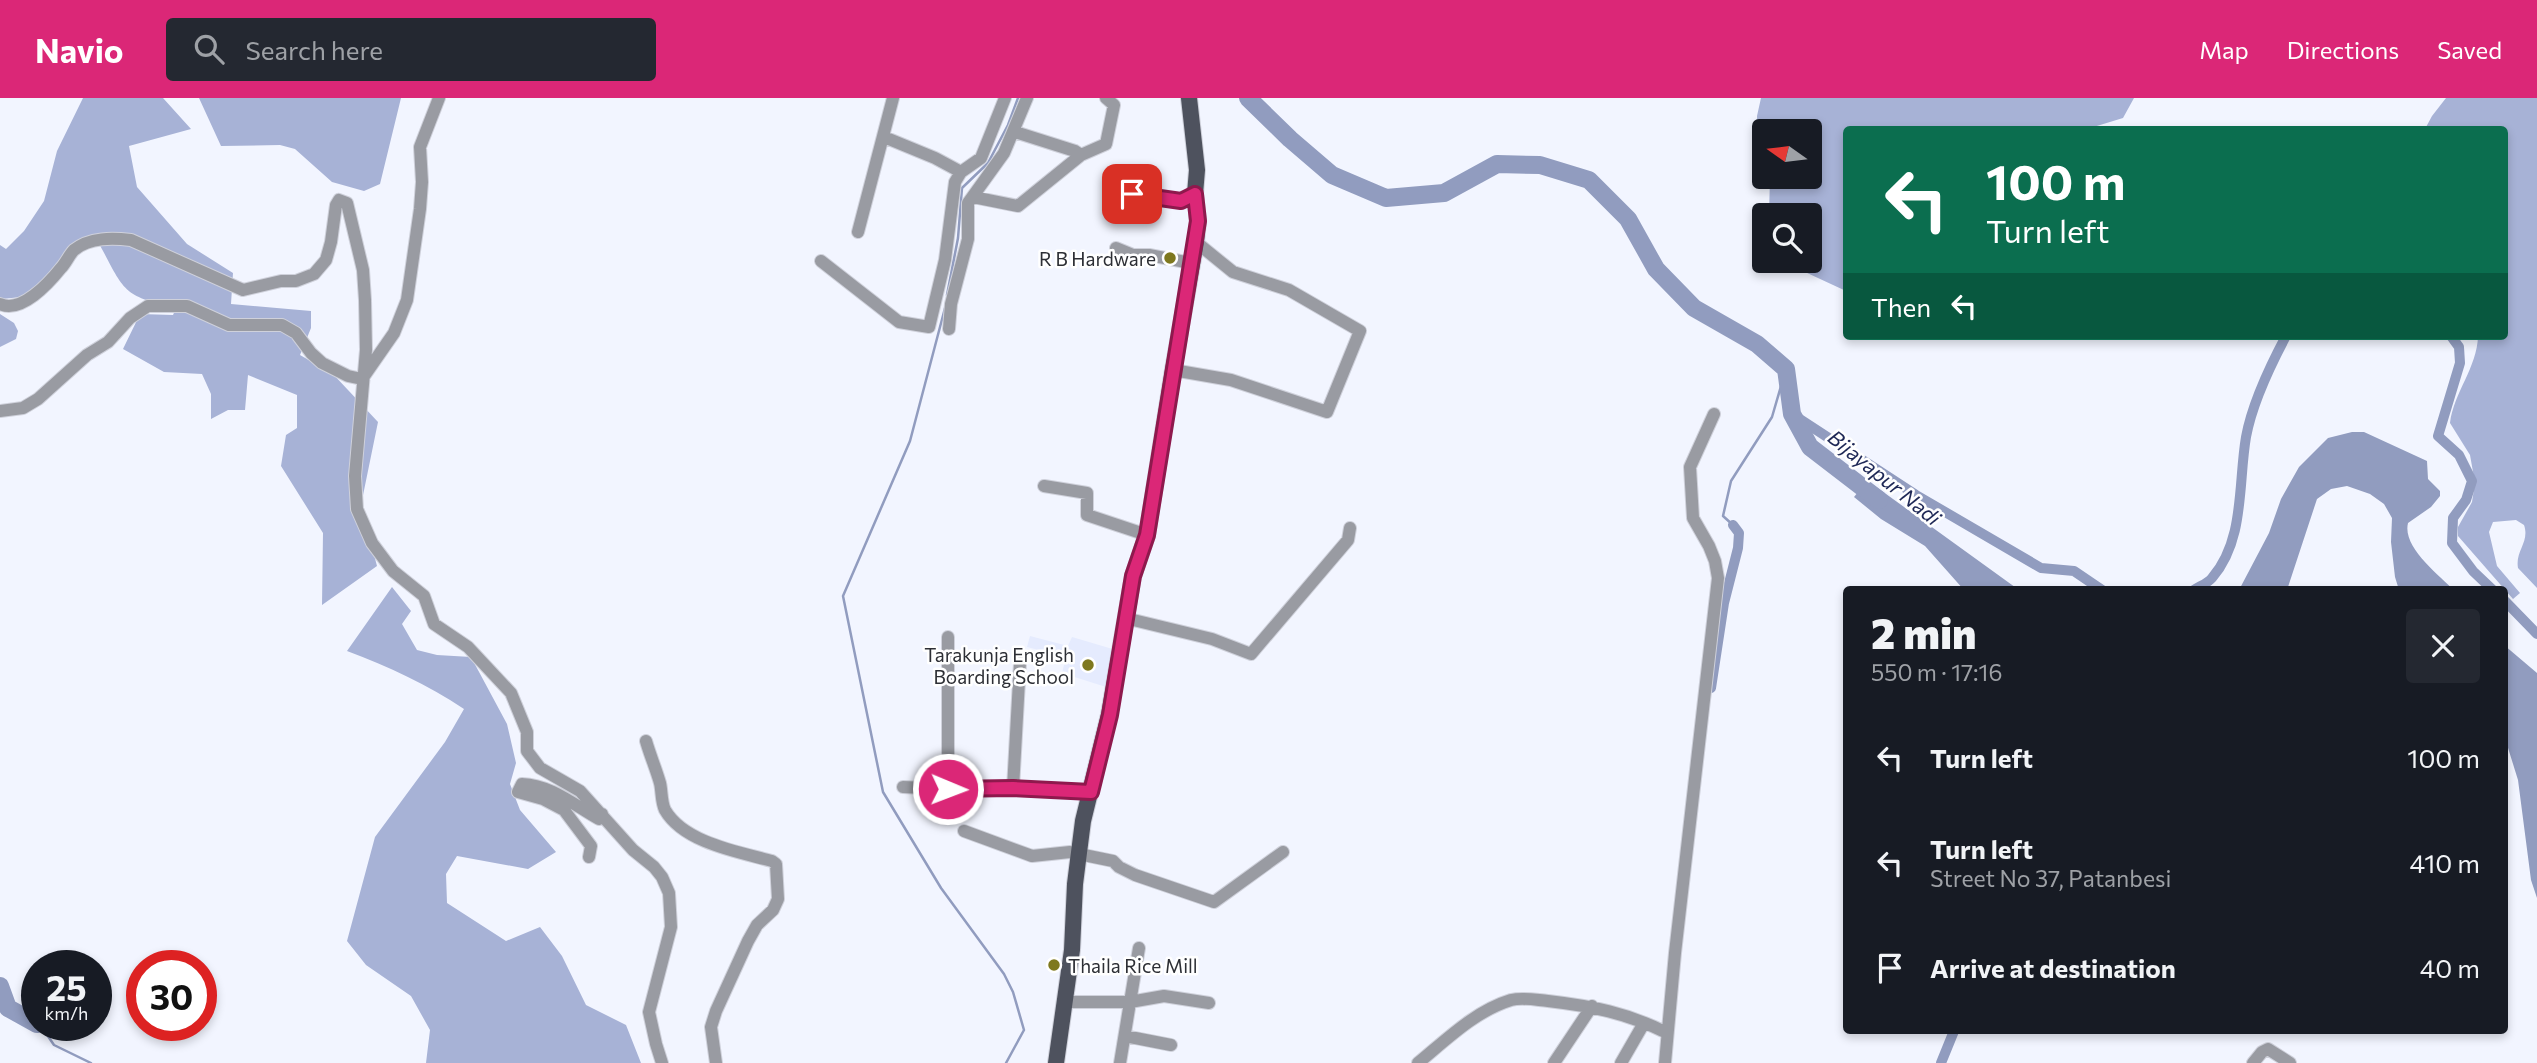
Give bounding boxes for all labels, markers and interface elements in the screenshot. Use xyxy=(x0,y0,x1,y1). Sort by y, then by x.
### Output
search box xyxy=(166,18,656,81)
text: Navio xyxy=(35,29,124,70)
icon: search xyxy=(190,30,228,68)
text: Search here xyxy=(246,34,383,65)
text: Map xyxy=(2199,35,2249,64)
text: Directions xyxy=(2287,35,2399,64)
text: Saved xyxy=(2437,35,2502,64)
north arrow xyxy=(1752,119,1822,189)
map controls xyxy=(1752,119,1822,273)
text: 100 m xyxy=(1986,150,2125,210)
icon: left xyxy=(1871,154,1962,245)
pin xyxy=(1102,164,1162,224)
icon: arrive xyxy=(1113,175,1151,213)
button: search xyxy=(1752,203,1822,273)
text: Turn left xyxy=(1986,210,2110,250)
place label: R B Hardware xyxy=(1039,247,1156,270)
marker: R B Hardware xyxy=(1162,250,1178,266)
icon: left xyxy=(1945,287,1983,325)
text: Then xyxy=(1871,291,1931,322)
water label: Bijayapur Nadi xyxy=(1824,424,1947,530)
text: 2 min xyxy=(1871,606,1977,658)
button: close xyxy=(2406,609,2480,683)
place label: Tarakunja English Boarding School xyxy=(924,643,1074,688)
marker: Tarakunja English Boarding School xyxy=(1080,657,1096,673)
text: 550 m · 17:16 xyxy=(1871,658,2002,686)
icon: left xyxy=(1871,739,1909,777)
text: Turn left xyxy=(1930,742,2033,773)
text: 100 m xyxy=(2407,742,2480,773)
position arrow xyxy=(911,752,985,826)
text: Turn left xyxy=(1930,833,2033,864)
icon: left xyxy=(1871,844,1909,882)
text: 410 m xyxy=(2409,847,2480,878)
text: Street No 37, Patanbesi xyxy=(1930,864,2171,892)
icon: arrive xyxy=(1871,949,1909,987)
speed limit sign: 30 xyxy=(126,950,217,1041)
text: Arrive at destination xyxy=(1930,952,2176,983)
text: 40 m xyxy=(2420,952,2480,983)
place label: Thaila Rice Mill xyxy=(1068,954,1198,977)
marker: Thaila Rice Mill xyxy=(1046,957,1062,973)
text: 25 xyxy=(46,965,87,1008)
text: km/h xyxy=(45,1002,88,1024)

